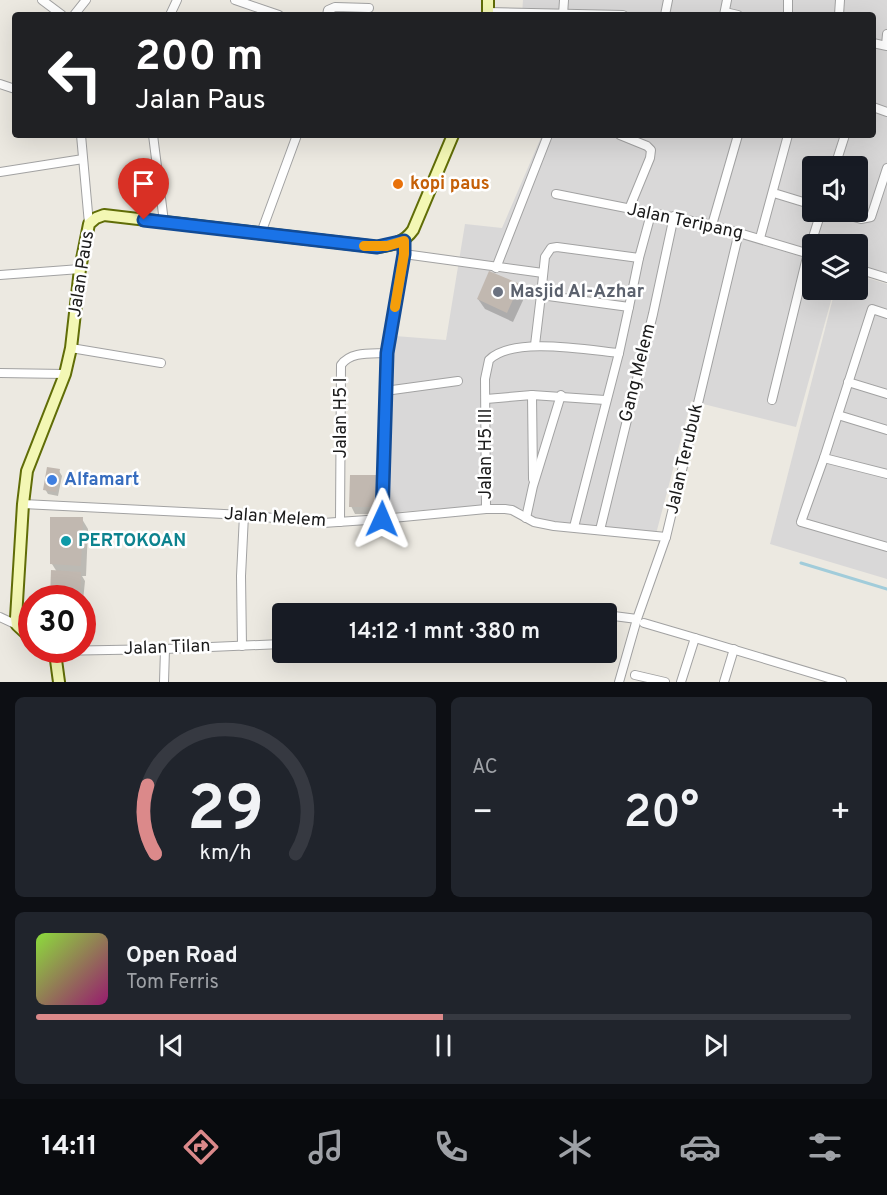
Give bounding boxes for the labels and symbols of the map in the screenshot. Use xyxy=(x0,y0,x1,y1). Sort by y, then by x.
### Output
pin xyxy=(118,158,169,220)
place label: kopi paus xyxy=(410,173,490,196)
marker: kopi paus xyxy=(391,177,405,191)
street label: Jalan Teripang xyxy=(625,198,745,246)
street label: Jalan Paus xyxy=(64,229,100,319)
place label: Masjid Al-Azhar xyxy=(510,281,645,304)
marker: Masjid Al-Azhar xyxy=(491,285,505,299)
street label: Gang Melem xyxy=(615,321,661,425)
street label: Jalan H5 I xyxy=(330,377,353,459)
street label: Jalan Terubuk xyxy=(661,401,709,517)
street label: Jalan H5 III xyxy=(475,408,498,500)
place label: Alfamart xyxy=(64,469,139,492)
marker: Alfamart xyxy=(45,473,59,487)
position arrow xyxy=(350,487,414,551)
street label: Jalan Melem xyxy=(223,503,327,533)
place label: PERTOKOAN xyxy=(78,530,186,553)
marker: PERTOKOAN xyxy=(59,534,73,548)
speed limit sign: 30 xyxy=(18,585,96,663)
street label: Jalan Tilan xyxy=(123,635,211,661)

